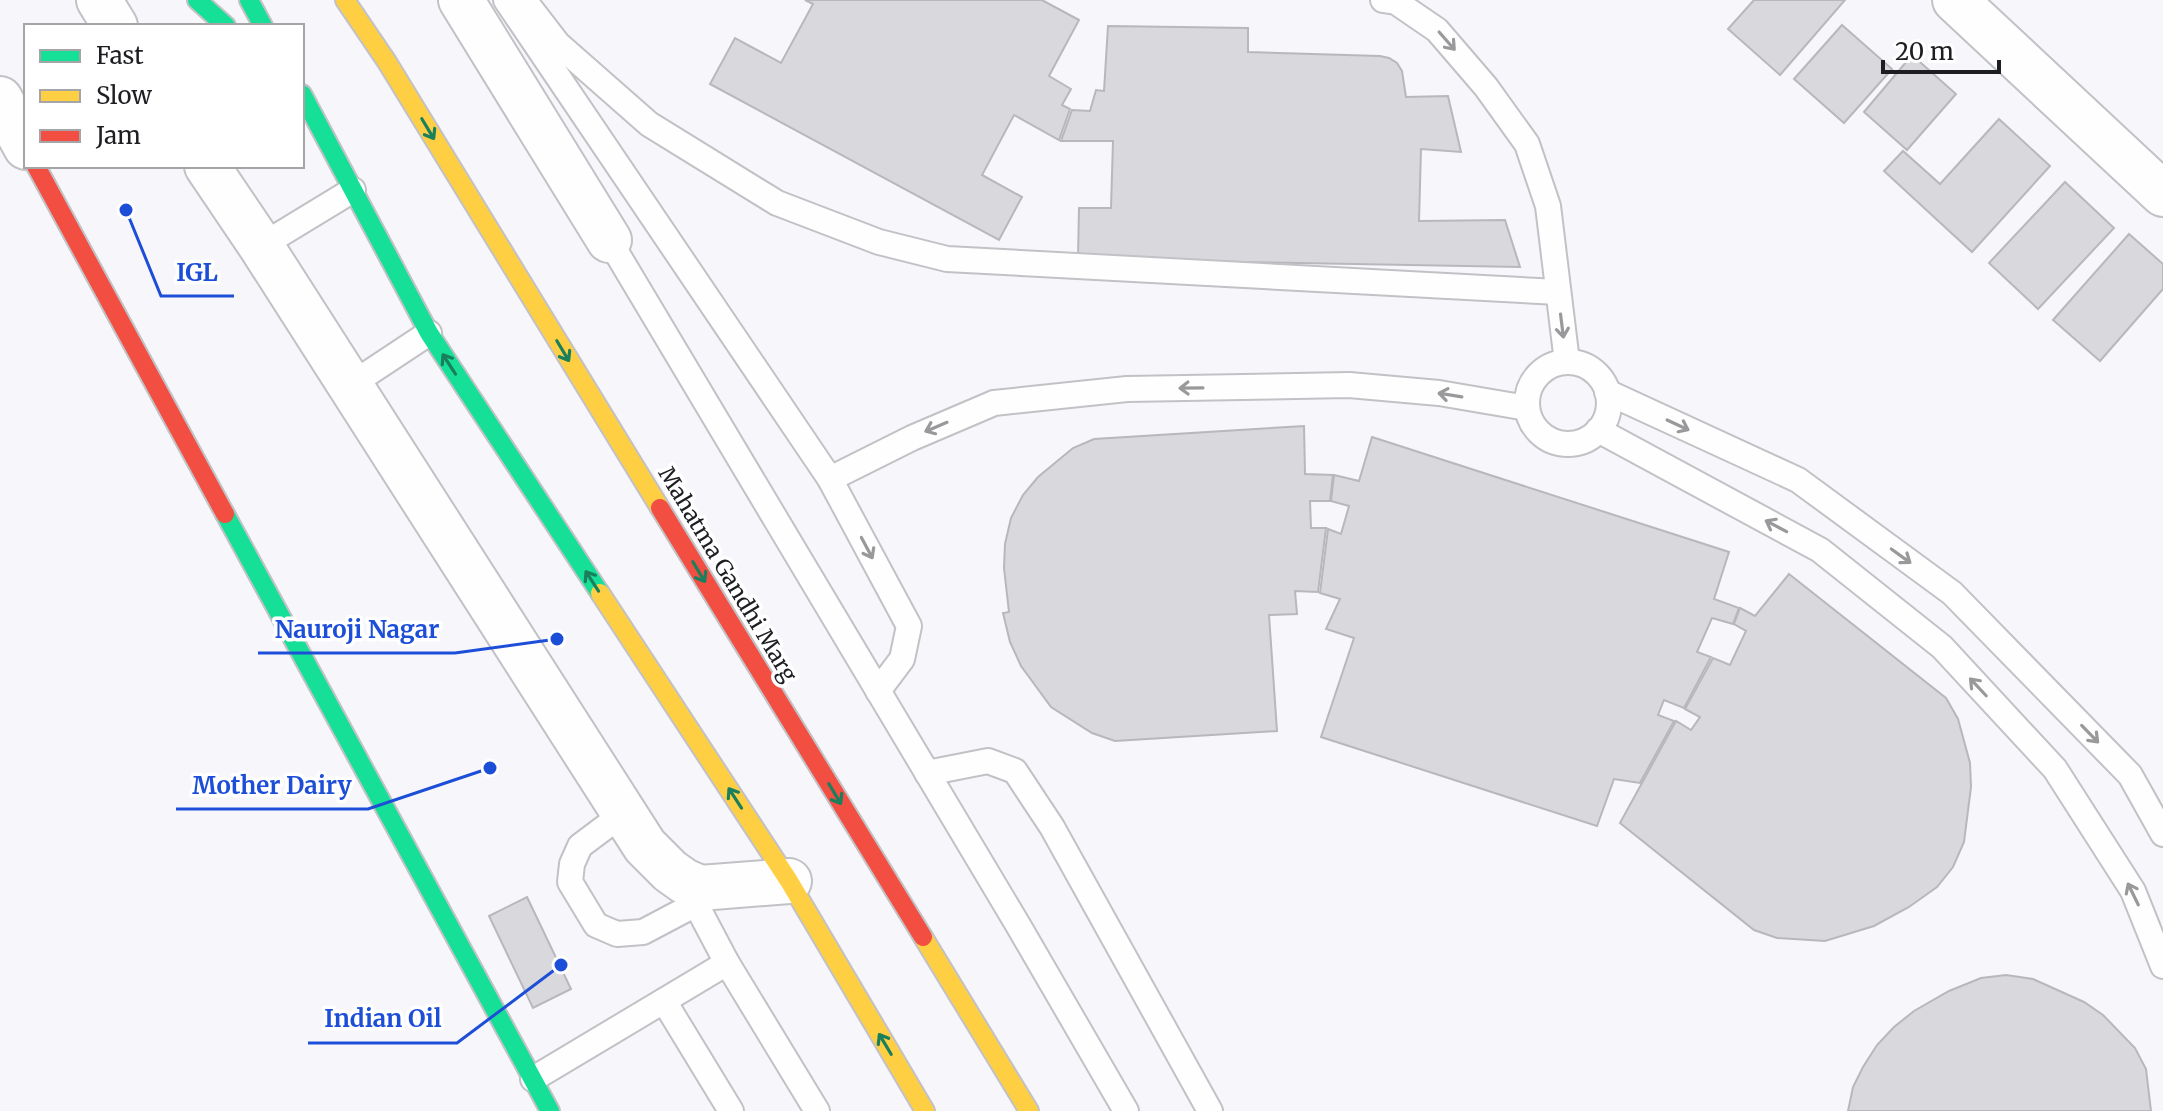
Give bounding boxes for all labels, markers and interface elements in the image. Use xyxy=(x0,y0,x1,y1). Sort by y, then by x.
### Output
legend xyxy=(24,24,304,168)
scale bar xyxy=(1883,24,1999,74)
one-way arrow xyxy=(1438,31,1456,51)
text: 20 m xyxy=(1895,36,1954,67)
text: Fast xyxy=(96,40,144,71)
text: Slow xyxy=(96,80,152,111)
one-way arrow xyxy=(420,117,436,140)
text: Jam xyxy=(95,120,141,151)
callout: IGL xyxy=(161,248,234,296)
text: IGL xyxy=(176,257,218,288)
one-way arrow xyxy=(1555,312,1570,338)
one-way arrow xyxy=(556,339,572,362)
one-way arrow xyxy=(441,353,458,375)
one-way arrow xyxy=(1178,380,1205,396)
one-way arrow xyxy=(1438,387,1463,402)
one-way arrow xyxy=(1666,418,1690,433)
one-way arrow xyxy=(925,421,949,436)
street label: Mahatma Gandhi Marg xyxy=(653,461,803,687)
one-way arrow xyxy=(1765,518,1788,534)
one-way arrow xyxy=(860,536,876,559)
one-way arrow xyxy=(1890,547,1912,564)
one-way arrow xyxy=(691,561,708,583)
one-way arrow xyxy=(584,570,600,593)
callout: Nauroji Nagar xyxy=(258,605,455,653)
text: Nauroji Nagar xyxy=(275,614,439,645)
one-way arrow xyxy=(1969,677,1988,697)
one-way arrow xyxy=(2080,724,2099,744)
callout: Mother Dairy xyxy=(176,761,368,809)
text: Mother Dairy xyxy=(192,770,353,801)
one-way arrow xyxy=(827,782,843,805)
one-way arrow xyxy=(726,788,743,810)
one-way arrow xyxy=(2125,883,2140,907)
callout: Indian Oil xyxy=(308,995,457,1043)
text: Indian Oil xyxy=(324,1003,442,1034)
one-way arrow xyxy=(877,1033,893,1056)

